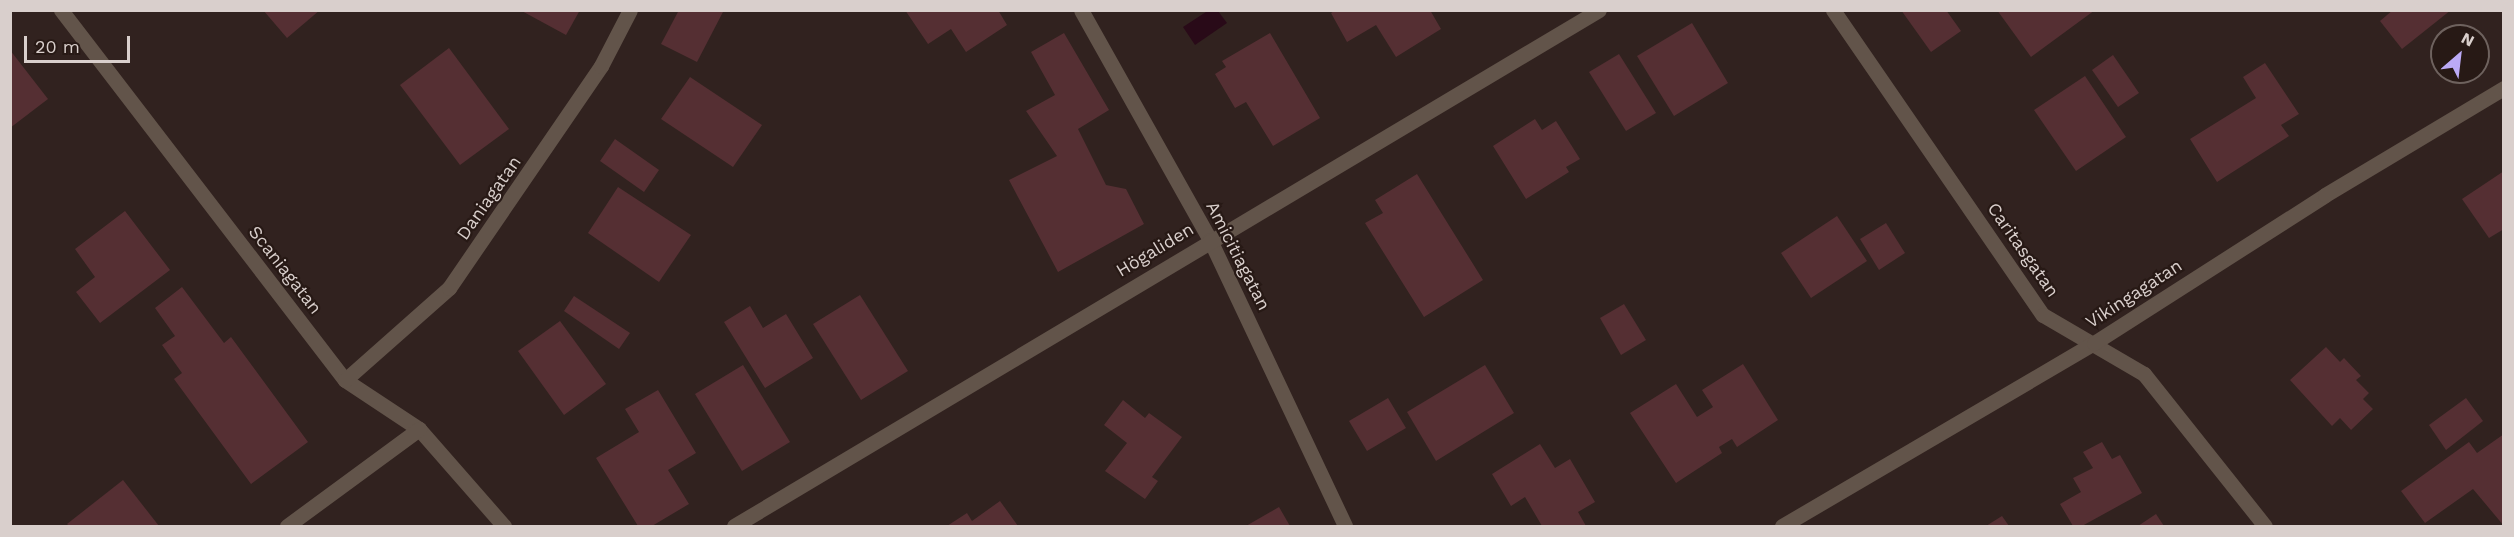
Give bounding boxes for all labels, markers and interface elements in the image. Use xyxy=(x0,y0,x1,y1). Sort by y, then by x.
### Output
scale bar xyxy=(27,24,134,62)
north arrow xyxy=(2430,24,2490,84)
text: N xyxy=(2458,28,2477,51)
text: 20 m xyxy=(35,36,80,57)
street label: Daniagatan xyxy=(452,152,526,244)
street label: Amicitiagatan xyxy=(1201,198,1275,314)
street label: Caritasgatan xyxy=(1983,199,2063,301)
street label: Högaliden xyxy=(1112,218,1198,282)
street label: Scaniagatan xyxy=(244,222,326,318)
street label: Vikingagatan xyxy=(2082,255,2186,333)

